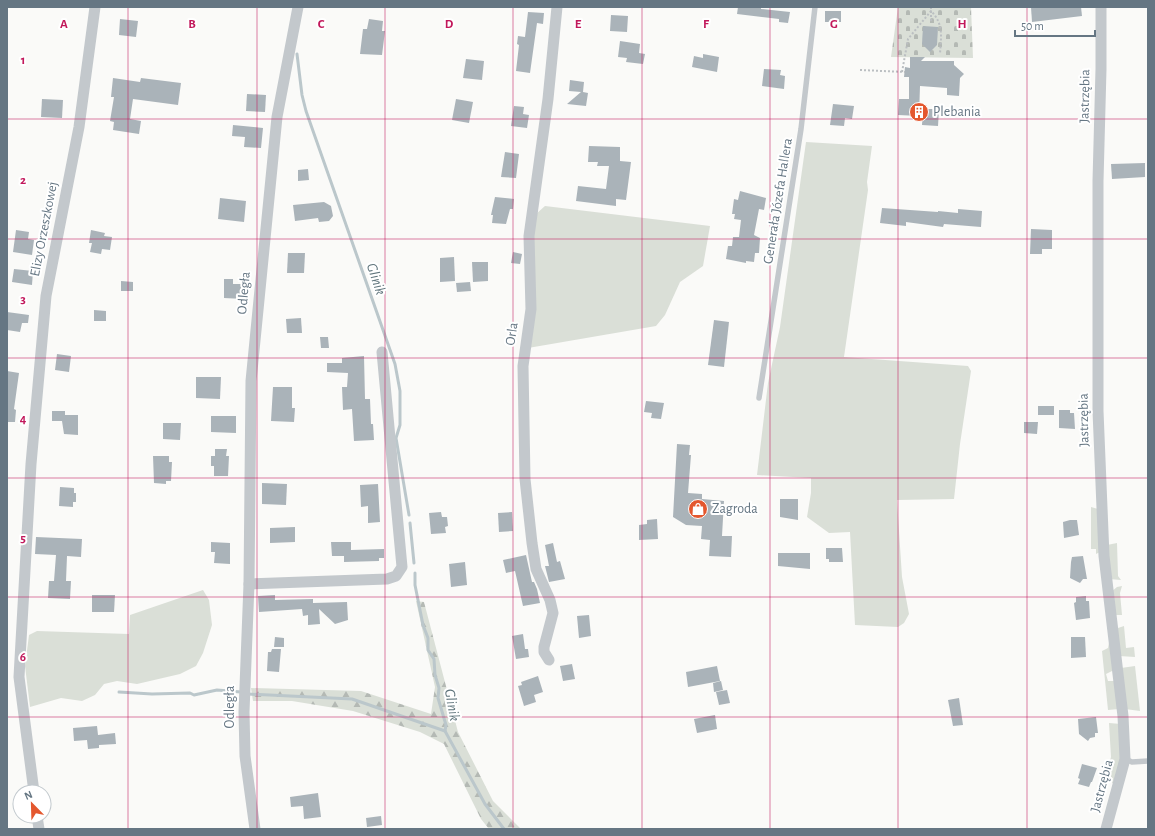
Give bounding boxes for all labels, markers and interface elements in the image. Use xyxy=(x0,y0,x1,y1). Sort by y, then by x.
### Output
scale bar xyxy=(1015,12,1095,38)
text: A xyxy=(60,18,68,31)
text: B xyxy=(188,18,196,31)
text: C xyxy=(318,18,325,31)
text: D xyxy=(445,18,454,31)
text: E xyxy=(575,18,582,31)
text: F xyxy=(703,18,710,31)
text: G xyxy=(830,18,838,31)
text: H xyxy=(957,18,967,31)
text: 50 m xyxy=(1021,20,1044,32)
text: 1 xyxy=(21,54,25,67)
street label: Jastrzębia xyxy=(1078,68,1092,123)
building icon: Plebania xyxy=(908,101,930,123)
place label: Plebania xyxy=(933,105,981,119)
street label: Generała Józefa Hallera xyxy=(761,137,795,265)
text: 2 xyxy=(20,174,26,187)
street label: Elizy Orzeszkowej xyxy=(28,180,60,278)
water label: Glinik xyxy=(364,261,388,297)
street label: Odległa xyxy=(235,271,253,315)
text: 3 xyxy=(20,293,26,306)
street label: Orla xyxy=(503,321,521,347)
street label: Jastrzębia xyxy=(1077,392,1091,447)
text: 4 xyxy=(20,413,27,426)
shop icon: Zagroda xyxy=(687,498,709,520)
place label: Zagroda xyxy=(712,502,758,516)
text: 5 xyxy=(20,532,26,545)
text: 6 xyxy=(20,651,26,664)
street label: Odległa xyxy=(223,685,237,728)
water label: Glinik xyxy=(442,688,462,722)
street label: Jastrzębia xyxy=(1088,758,1116,814)
north arrow xyxy=(12,784,52,824)
text: N xyxy=(23,789,34,802)

